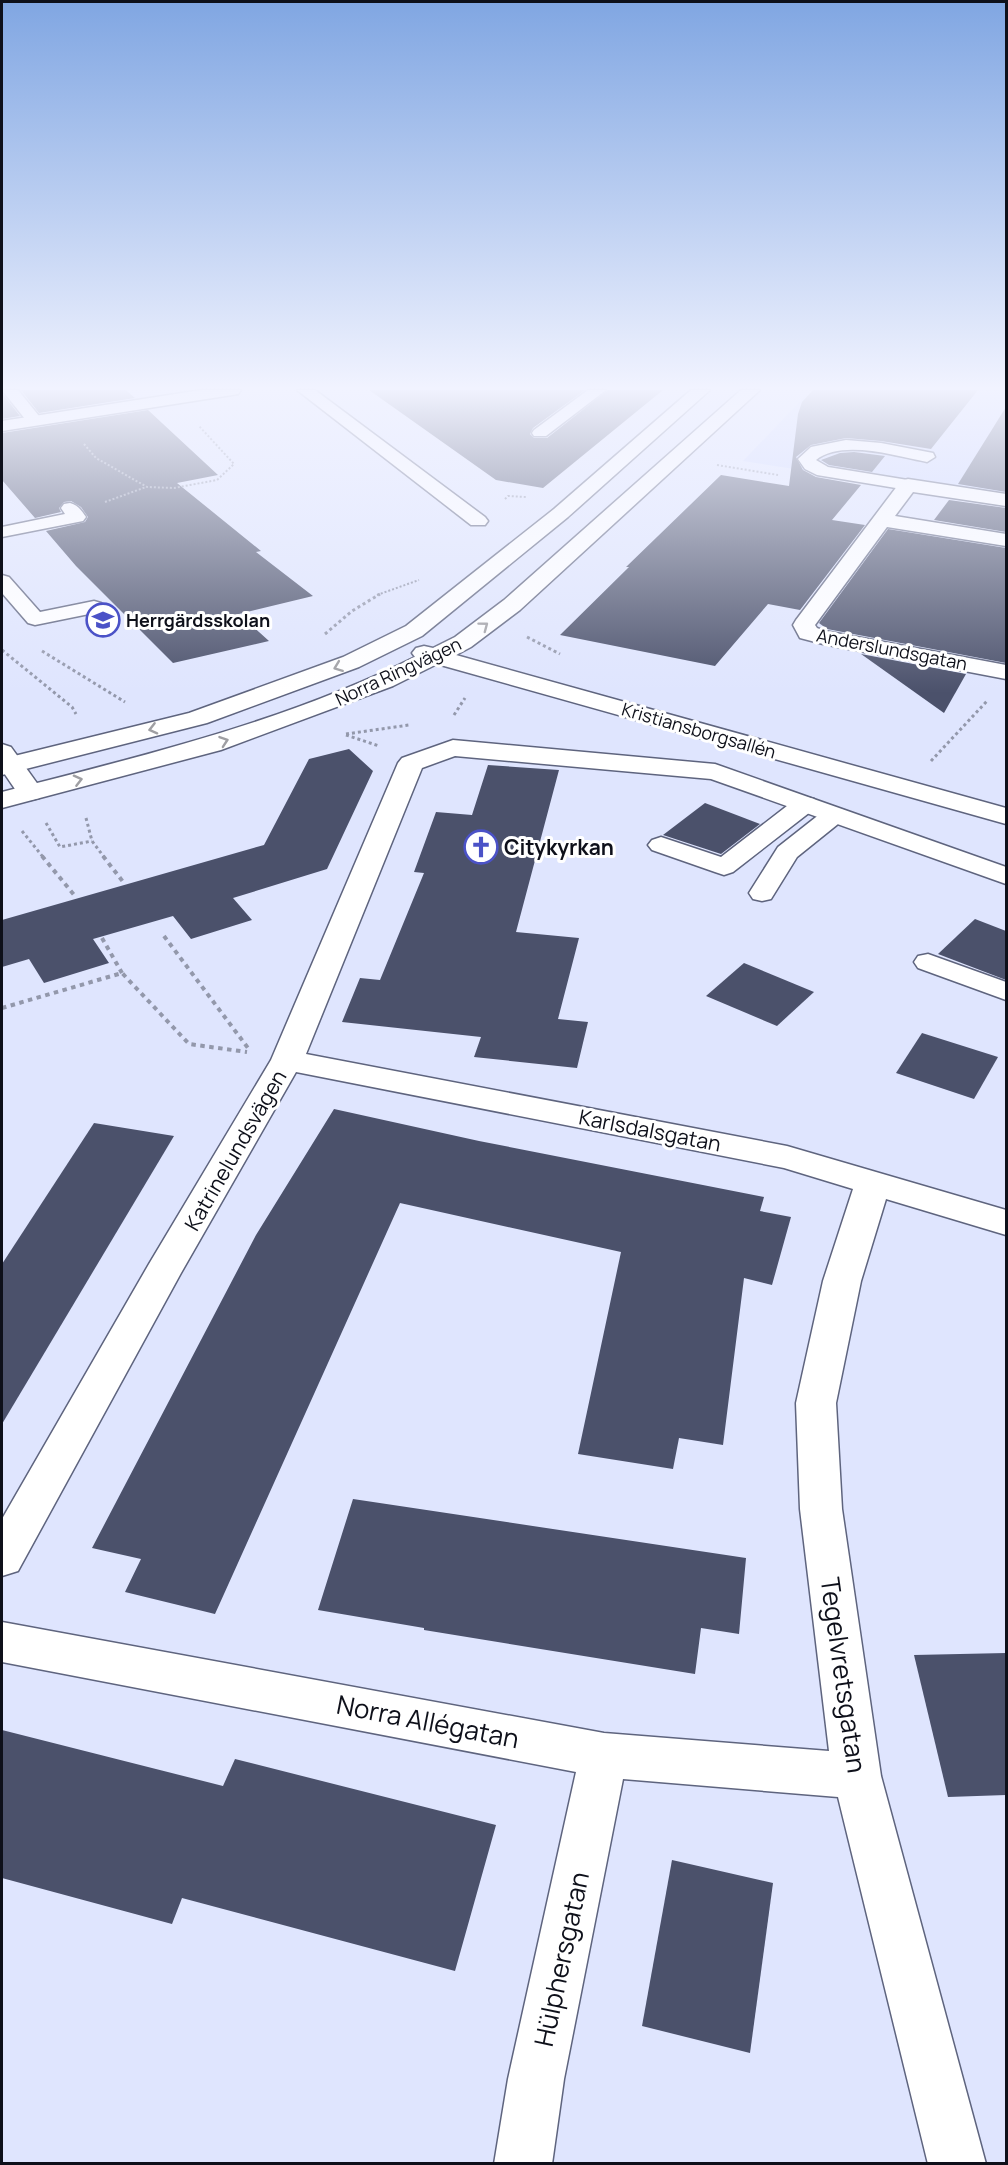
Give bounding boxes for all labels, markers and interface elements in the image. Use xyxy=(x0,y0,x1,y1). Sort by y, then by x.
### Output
school or university icon: Herrgärdsskolan xyxy=(85,602,121,638)
place label: Herrgärdsskolan xyxy=(126,608,270,632)
one-way arrow xyxy=(478,622,489,633)
street label: Anderslundsgatan xyxy=(815,623,969,675)
street label: Norra Ringvägen xyxy=(331,631,465,711)
one-way arrow xyxy=(333,660,344,673)
street label: Kristiansborgsallén xyxy=(619,697,779,763)
one-way arrow xyxy=(148,721,158,734)
one-way arrow xyxy=(218,735,229,748)
one-way arrow xyxy=(73,775,83,788)
church icon: Citykyrkan xyxy=(463,829,499,865)
place label: Citykyrkan xyxy=(504,833,614,861)
street label: Katrinelundsvägen xyxy=(178,1065,292,1235)
street label: Karlsdalsgatan xyxy=(576,1102,724,1158)
street label: Tegelvretsgatan xyxy=(812,1575,876,1775)
street label: Norra Allégatan xyxy=(334,1686,522,1756)
street label: Hülphersgatan xyxy=(525,1868,597,2050)

